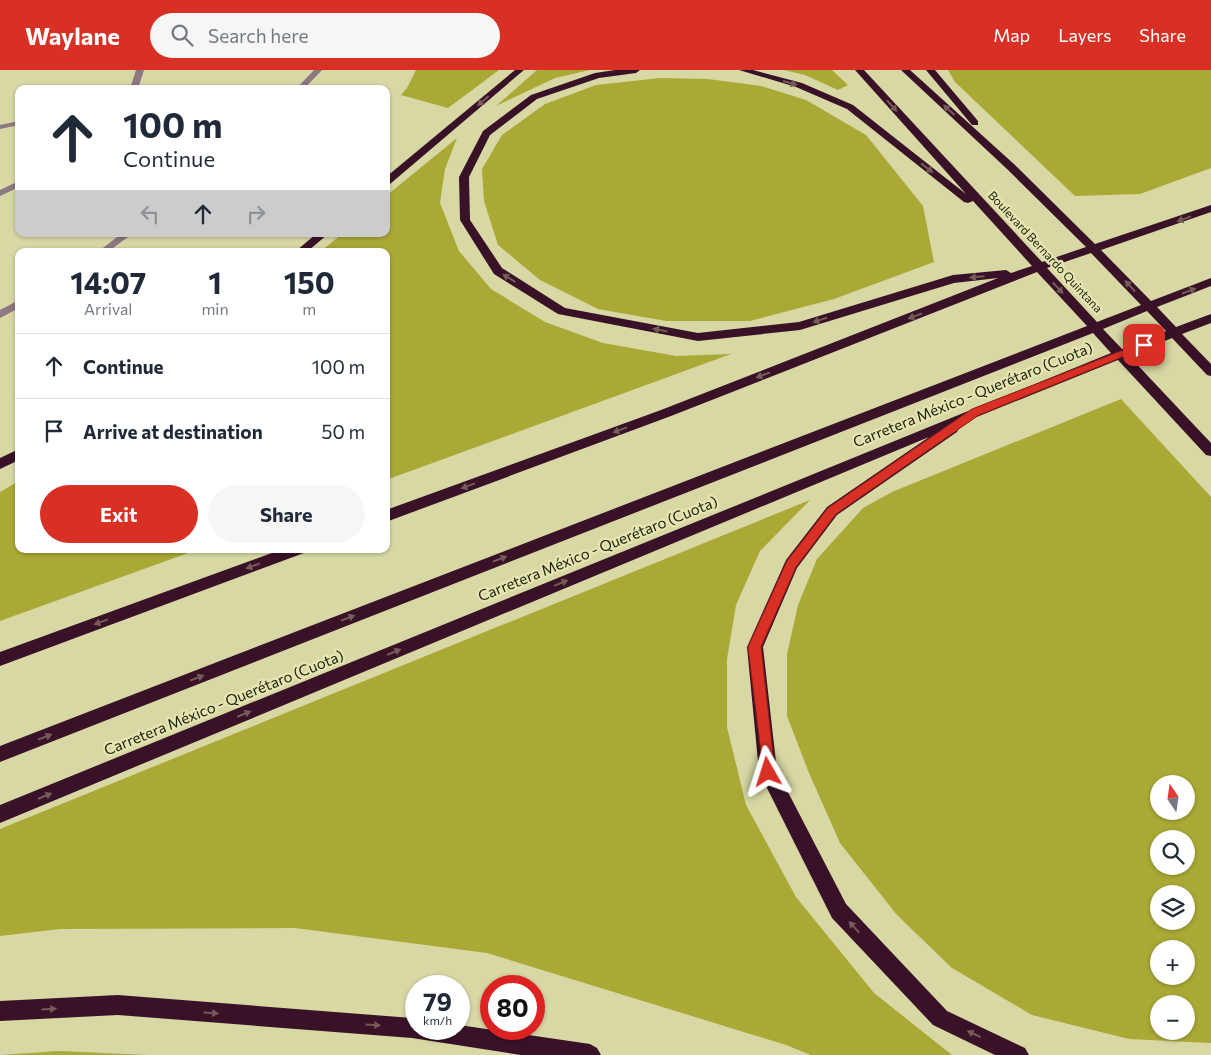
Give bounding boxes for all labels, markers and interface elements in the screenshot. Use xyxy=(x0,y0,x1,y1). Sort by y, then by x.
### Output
search box xyxy=(150,13,500,58)
text: Waylane xyxy=(25,21,120,50)
icon: search xyxy=(168,21,196,49)
text: Search here xyxy=(208,24,308,47)
text: Map xyxy=(993,24,1030,46)
text: Layers xyxy=(1058,24,1111,46)
text: Share xyxy=(1139,24,1186,46)
one-way arrow xyxy=(783,79,798,87)
one-way arrow xyxy=(476,96,489,107)
one-way arrow xyxy=(886,100,898,112)
text: 100 m xyxy=(123,102,223,145)
icon: ahead xyxy=(40,105,105,170)
one-way arrow xyxy=(943,105,956,116)
text: Continue xyxy=(123,145,215,172)
one-way arrow xyxy=(920,163,933,174)
street label: Boulevard Bernardo Quintana xyxy=(986,188,1106,315)
icon: left xyxy=(136,200,164,228)
icon: ahead xyxy=(189,200,217,228)
icon: right xyxy=(242,200,270,228)
one-way arrow xyxy=(1176,216,1191,223)
text: 14:07 xyxy=(70,263,146,300)
text: 1 xyxy=(208,263,222,300)
text: 150 xyxy=(284,263,335,300)
one-way arrow xyxy=(502,273,516,282)
one-way arrow xyxy=(968,273,984,281)
one-way arrow xyxy=(1124,280,1136,292)
one-way arrow xyxy=(1052,282,1064,294)
one-way arrow xyxy=(1182,286,1196,294)
text: Arrival xyxy=(84,299,132,318)
text: min xyxy=(201,299,229,318)
text: m xyxy=(302,299,316,318)
one-way arrow xyxy=(908,312,922,320)
one-way arrow xyxy=(813,316,828,324)
pin xyxy=(1123,324,1165,366)
one-way arrow xyxy=(653,326,668,334)
icon: arrive xyxy=(1130,331,1158,359)
street label: Carretera México - Querétaro (Cuota) xyxy=(850,338,1095,451)
icon: ahead xyxy=(40,352,68,380)
text: Continue xyxy=(83,355,163,378)
text: 100 m xyxy=(312,355,365,378)
one-way arrow xyxy=(756,372,771,379)
icon: arrive xyxy=(40,417,68,445)
text: Arrive at destination xyxy=(83,420,263,443)
text: 50 m xyxy=(321,420,365,443)
one-way arrow xyxy=(612,426,627,434)
one-way arrow xyxy=(460,482,475,490)
button: Exit xyxy=(40,485,198,543)
button: Share xyxy=(208,485,365,543)
street label: Carretera México - Querétaro (Cuota) xyxy=(475,492,720,605)
one-way arrow xyxy=(492,555,507,563)
one-way arrow xyxy=(245,562,260,570)
one-way arrow xyxy=(553,579,568,586)
one-way arrow xyxy=(341,614,355,622)
one-way arrow xyxy=(93,618,108,626)
street label: Carretera México - Querétaro (Cuota) xyxy=(101,646,346,759)
one-way arrow xyxy=(387,647,401,655)
one-way arrow xyxy=(190,673,204,681)
one-way arrow xyxy=(237,709,251,717)
one-way arrow xyxy=(38,732,53,740)
position arrow xyxy=(741,745,793,797)
north arrow xyxy=(1150,775,1195,820)
map controls xyxy=(1150,775,1195,1040)
one-way arrow xyxy=(38,791,52,799)
button: search xyxy=(1150,830,1195,875)
button: layers xyxy=(1150,885,1195,930)
one-way arrow xyxy=(848,922,860,934)
button: + xyxy=(1150,940,1195,985)
speed limit sign: 80 xyxy=(480,975,545,1040)
text: 79 xyxy=(423,986,452,1016)
button: − xyxy=(1150,995,1195,1040)
one-way arrow xyxy=(41,1005,57,1013)
one-way arrow xyxy=(203,1009,219,1017)
text: km/h xyxy=(423,1013,452,1027)
one-way arrow xyxy=(365,1022,381,1030)
one-way arrow xyxy=(967,1030,981,1038)

